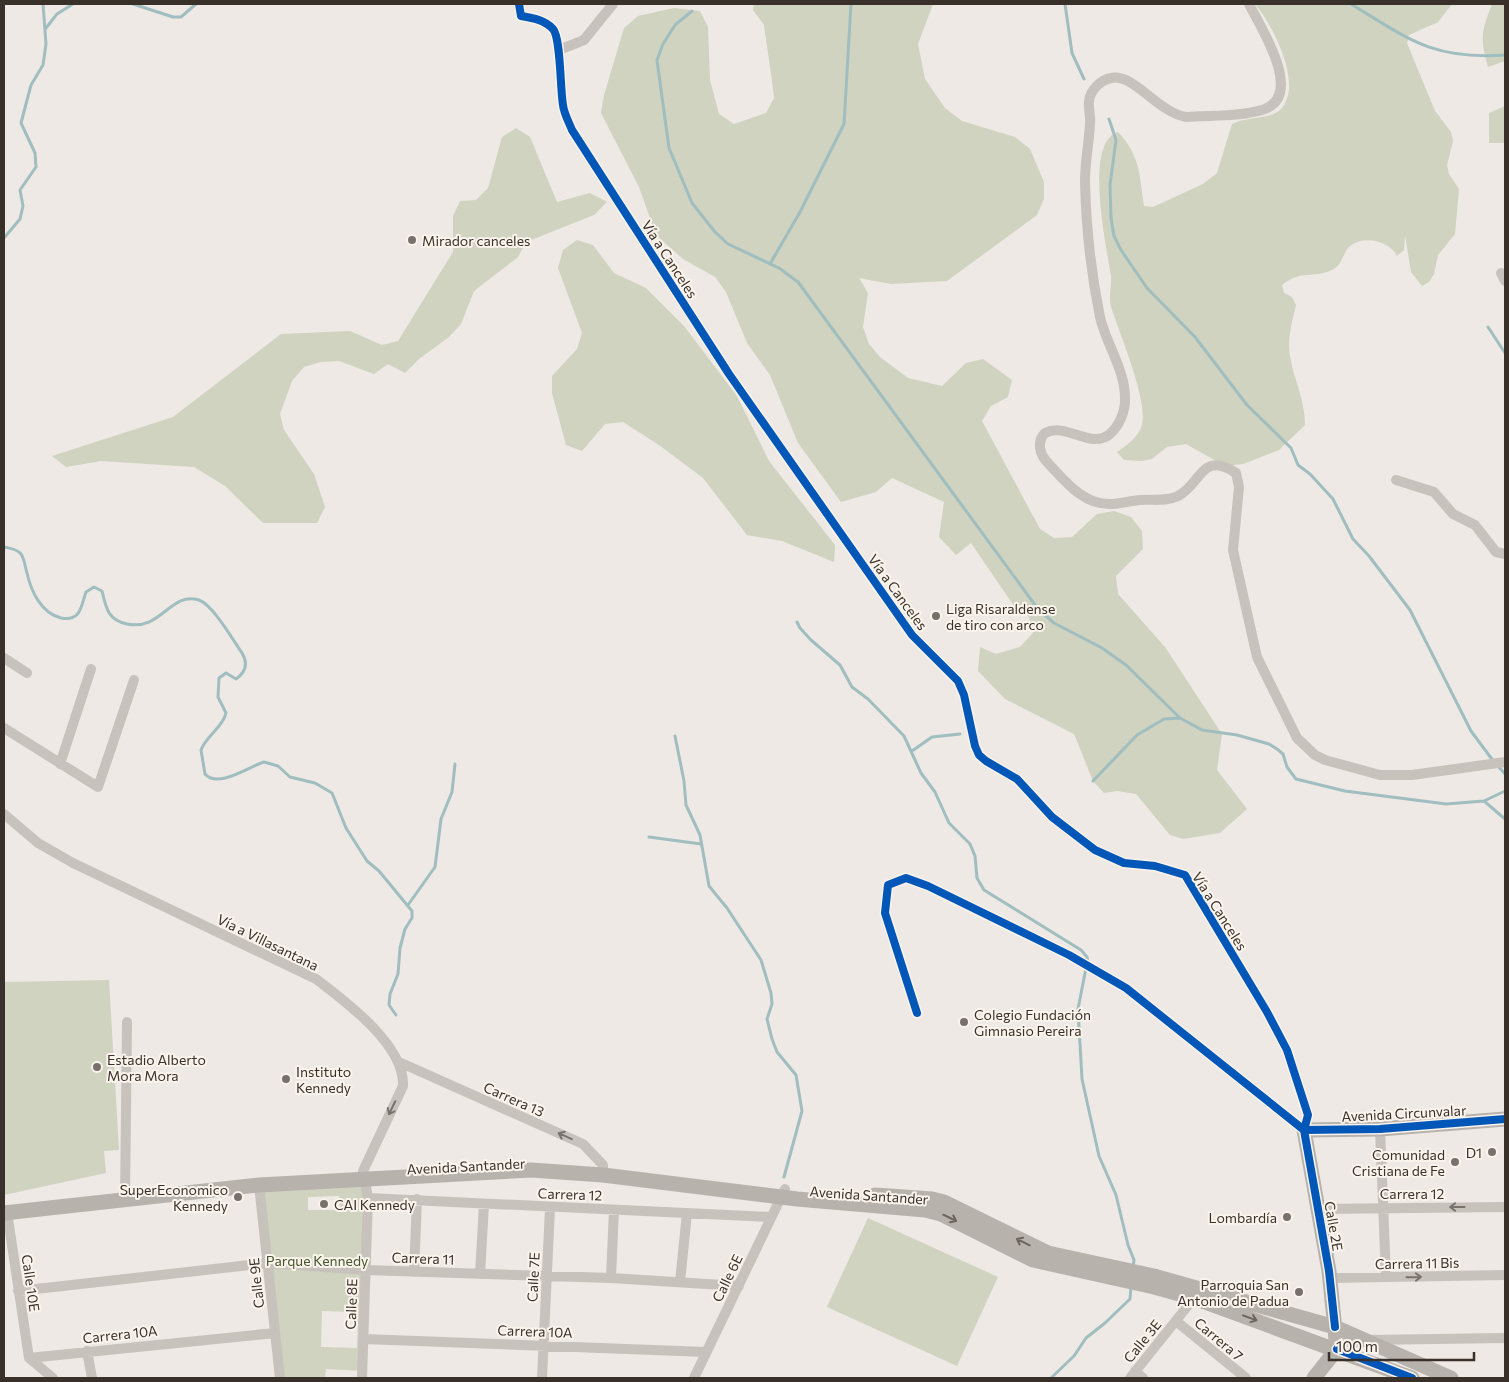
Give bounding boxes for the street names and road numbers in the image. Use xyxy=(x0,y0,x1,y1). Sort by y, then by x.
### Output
street label: Vía a Canceles xyxy=(638,217,702,301)
street label: Vía a Canceles xyxy=(865,551,931,633)
street label: Vía a Canceles xyxy=(1189,868,1251,954)
street label: Vía a Villasantana xyxy=(214,910,322,974)
street label: Carrera 13 xyxy=(481,1078,547,1120)
street label: Avenida Circunvalar xyxy=(1341,1101,1467,1125)
street label: Avenida Santander xyxy=(406,1154,526,1178)
street label: Avenida Santander xyxy=(809,1182,929,1208)
street label: Carrera 12 xyxy=(537,1184,603,1204)
street label: Carrera 12 xyxy=(1380,1185,1444,1202)
street label: Calle 2E xyxy=(1321,1200,1347,1252)
street label: Carrera 11 xyxy=(391,1248,455,1268)
street label: Calle 6E xyxy=(708,1251,746,1305)
street label: Calle 7E xyxy=(523,1252,543,1302)
street label: Calle 10E xyxy=(19,1253,43,1313)
street label: Carrera 11 Bis xyxy=(1375,1254,1459,1272)
street label: Calle 9E xyxy=(245,1257,267,1309)
street label: Calle 8E xyxy=(342,1278,360,1330)
street label: Carrera 7 xyxy=(1191,1314,1247,1364)
street label: Calle 3E xyxy=(1120,1316,1164,1366)
street label: Carrera 10A xyxy=(497,1321,573,1341)
street label: Carrera 10A xyxy=(82,1322,159,1346)

